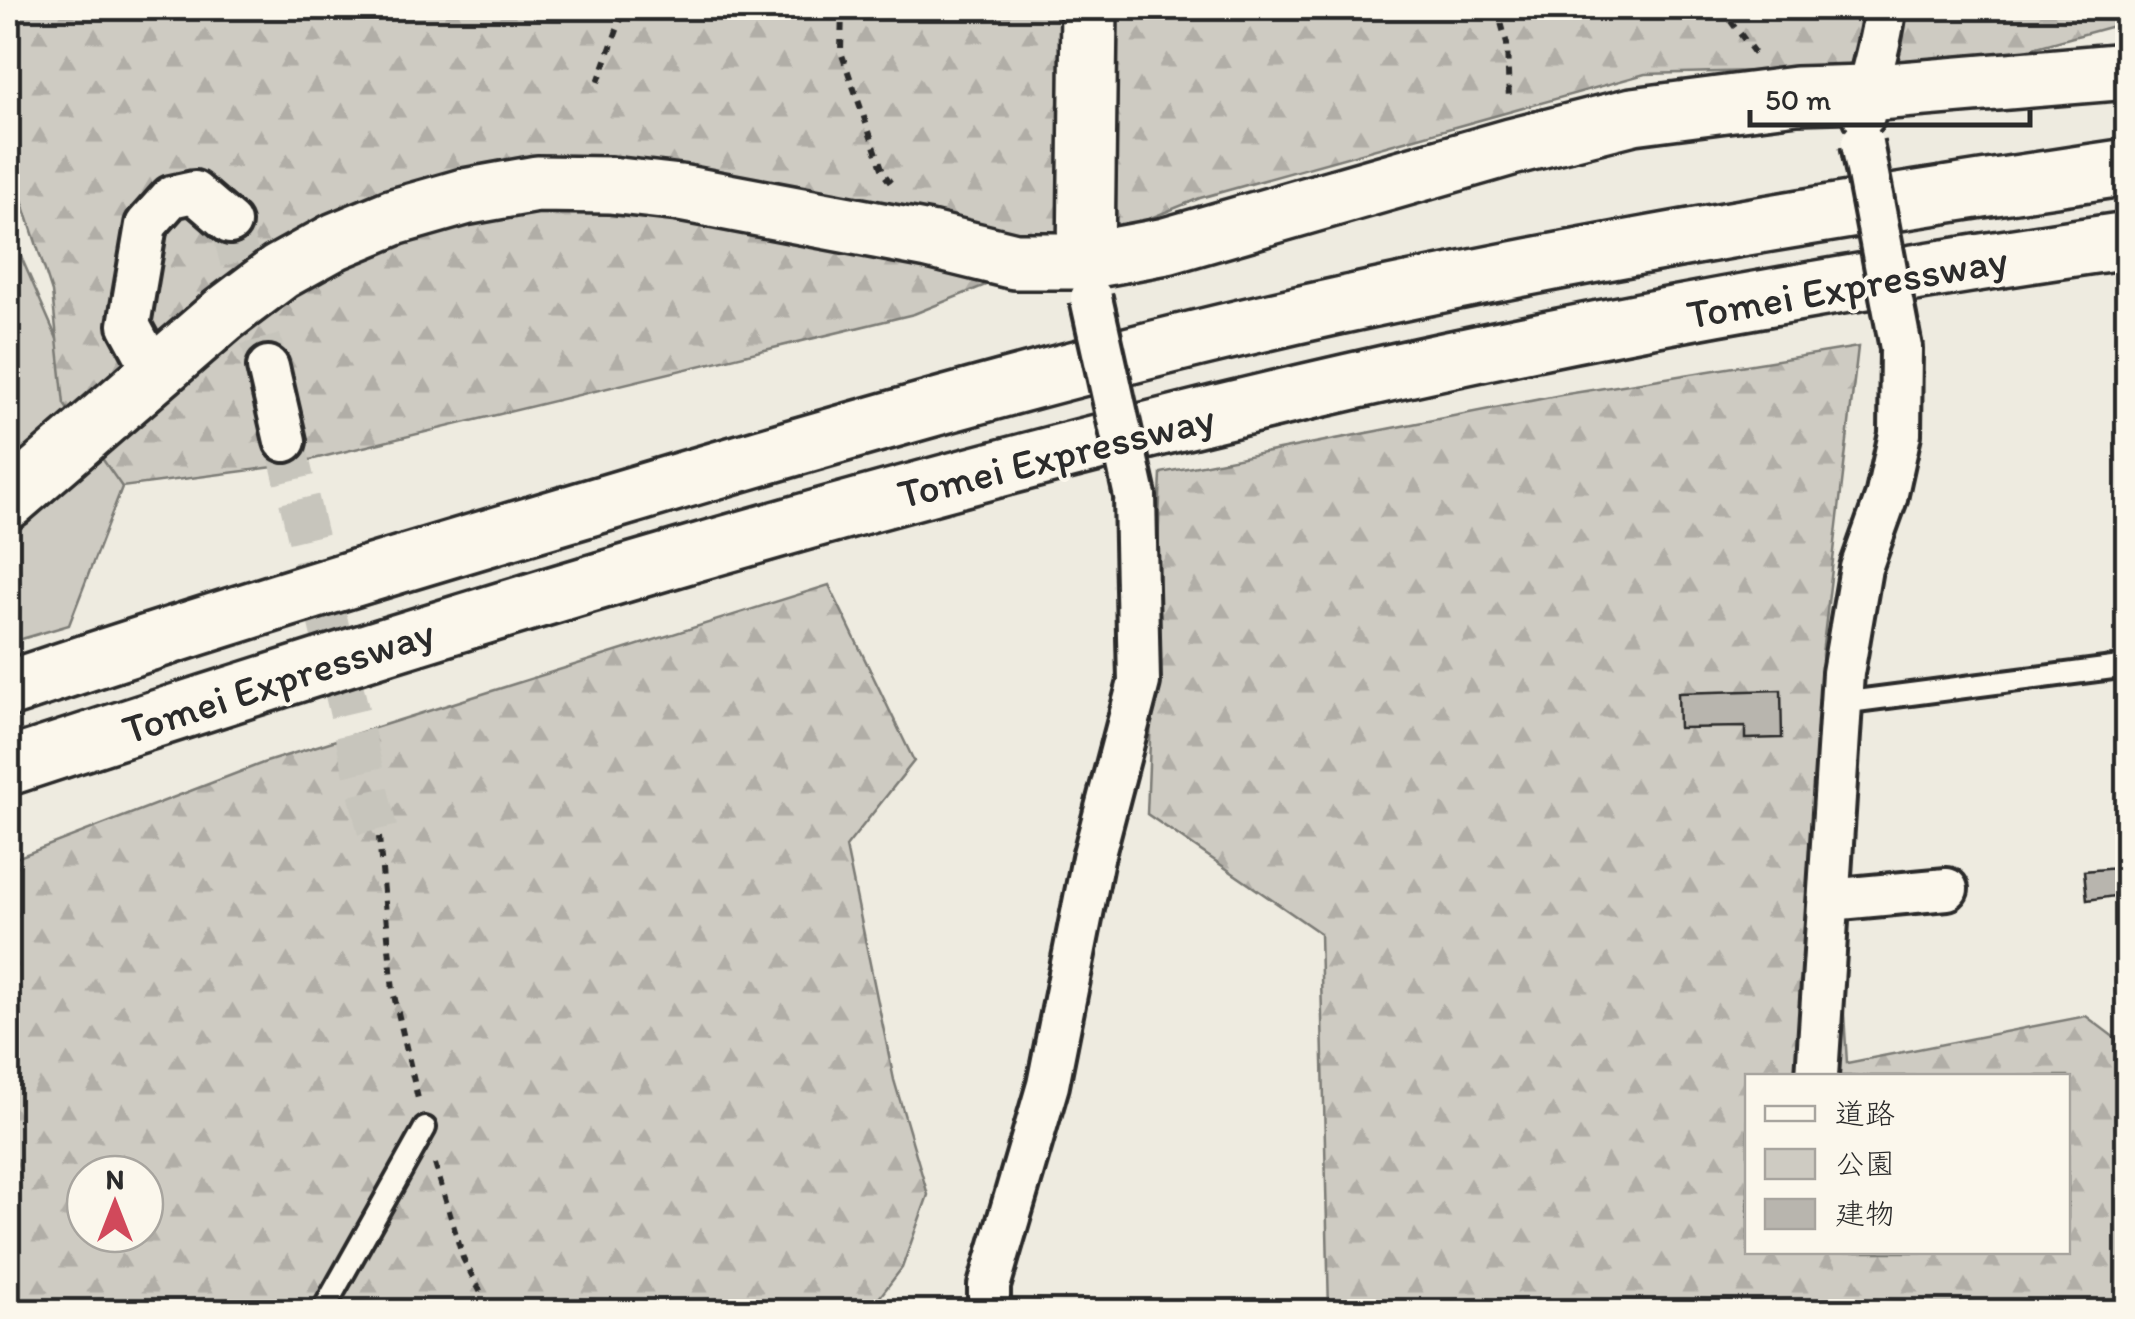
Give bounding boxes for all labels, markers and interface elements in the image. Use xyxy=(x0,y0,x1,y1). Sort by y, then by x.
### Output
scale bar xyxy=(1750,65,2030,127)
text: 50 m xyxy=(1765,81,1831,118)
street label: Tomei Expressway xyxy=(1683,233,2012,340)
street label: Tomei Expressway xyxy=(892,391,1220,520)
street label: Tomei Expressway xyxy=(116,606,441,755)
legend xyxy=(1745,1074,2070,1254)
text: 道路 xyxy=(1835,1095,1895,1132)
text: 公園 xyxy=(1835,1145,1895,1182)
north arrow xyxy=(65,1154,165,1254)
text: N xyxy=(106,1162,124,1196)
text: 建物 xyxy=(1835,1195,1895,1232)

